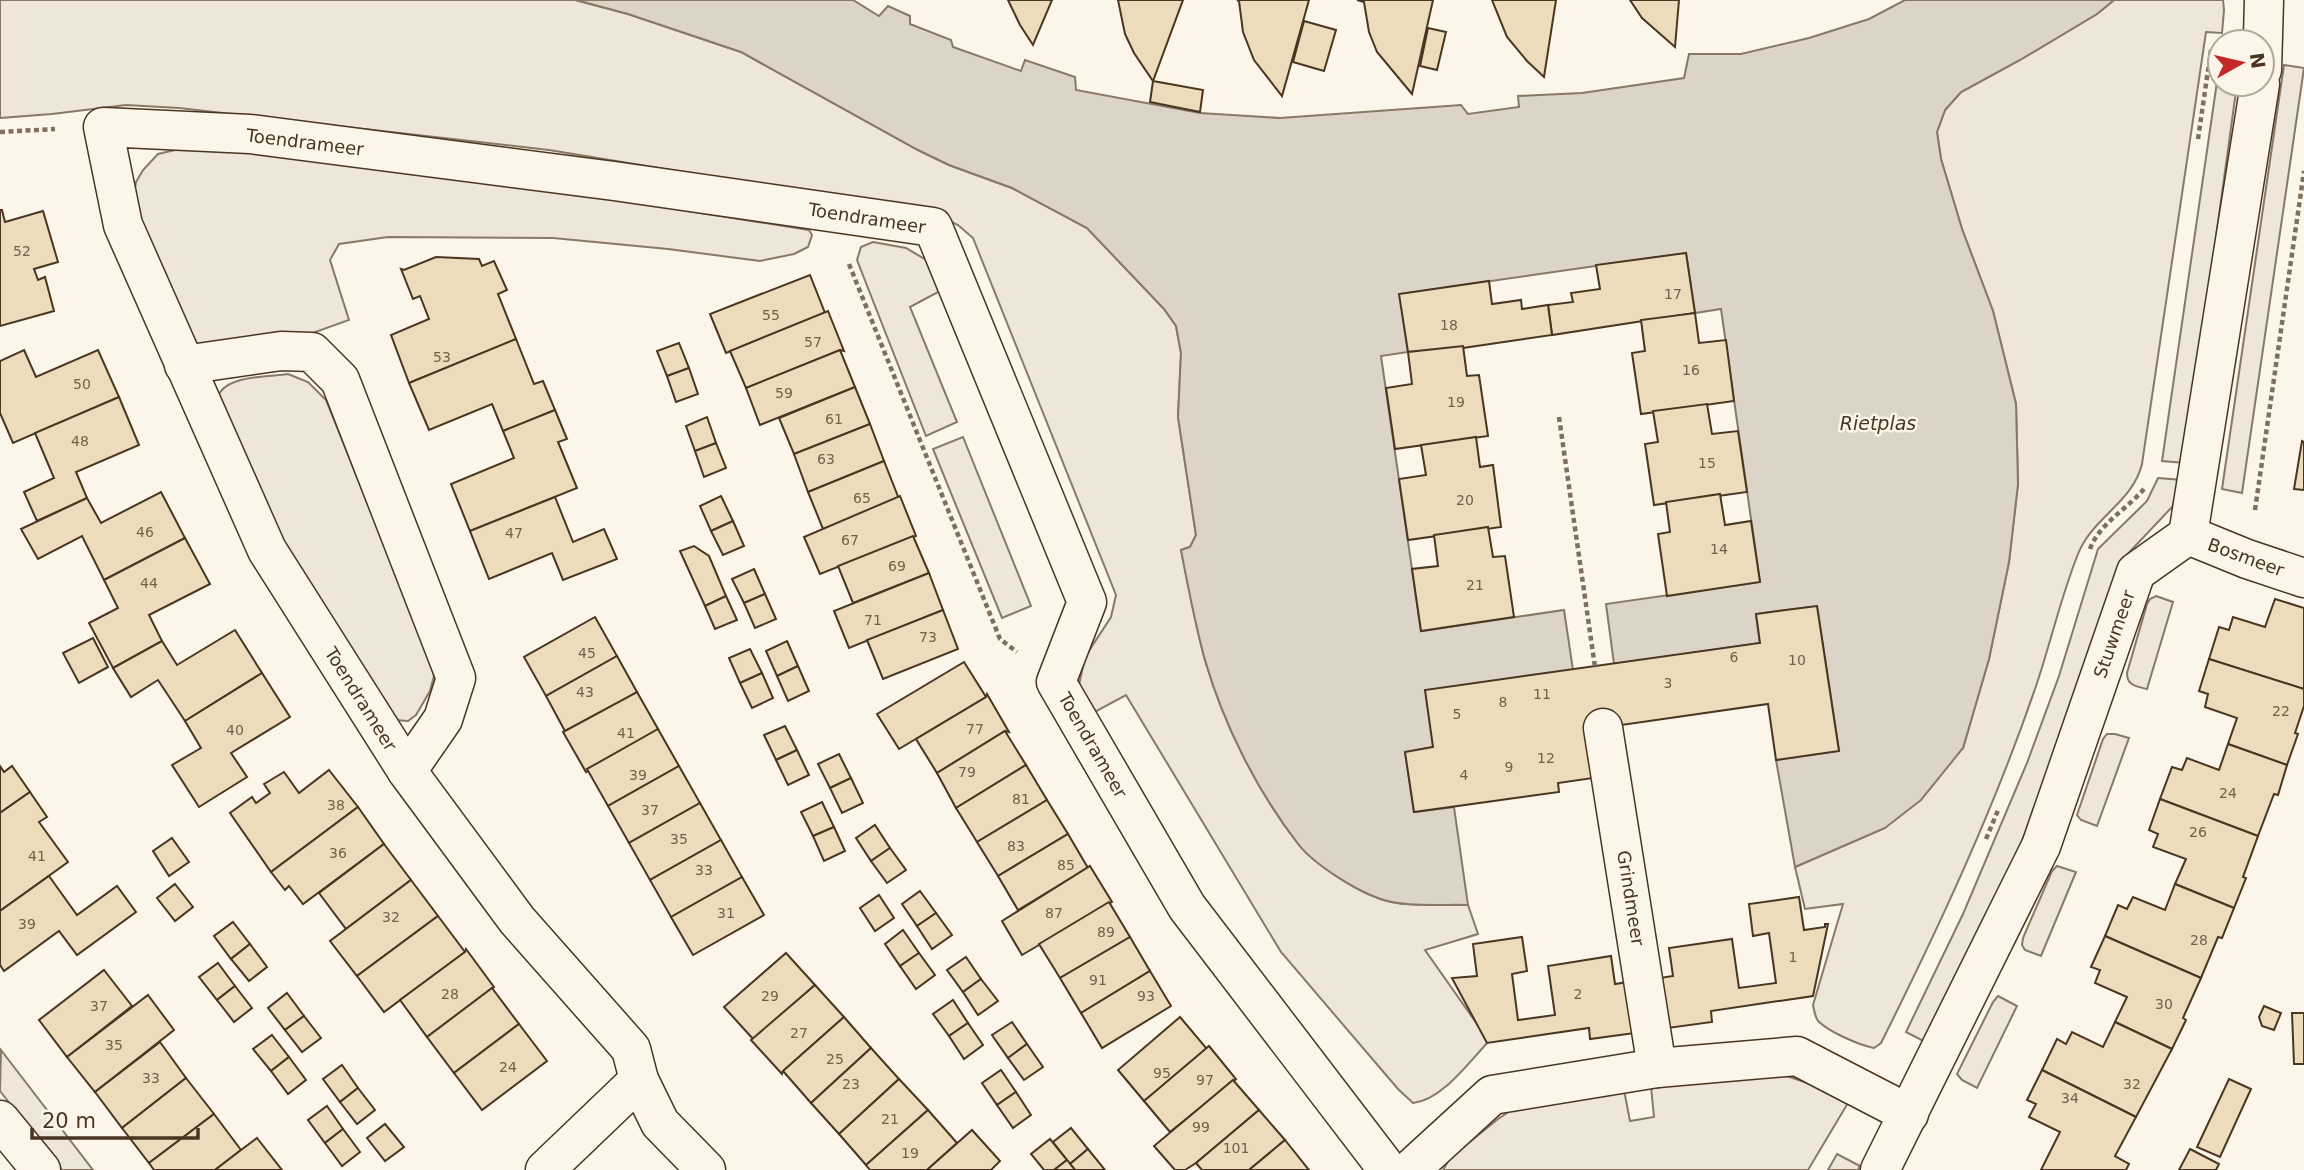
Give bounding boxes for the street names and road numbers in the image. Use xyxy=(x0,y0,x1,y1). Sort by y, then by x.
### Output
street label: Toendrameer xyxy=(244,124,366,160)
street label: Toendrameer xyxy=(806,198,928,238)
street label: Bosmeer xyxy=(2205,533,2288,581)
street label: Stuwmeer xyxy=(2089,587,2139,681)
street label: Toendrameer xyxy=(320,642,402,755)
street label: Toendrameer xyxy=(1054,688,1132,802)
street label: Grindmeer xyxy=(1613,849,1649,948)

